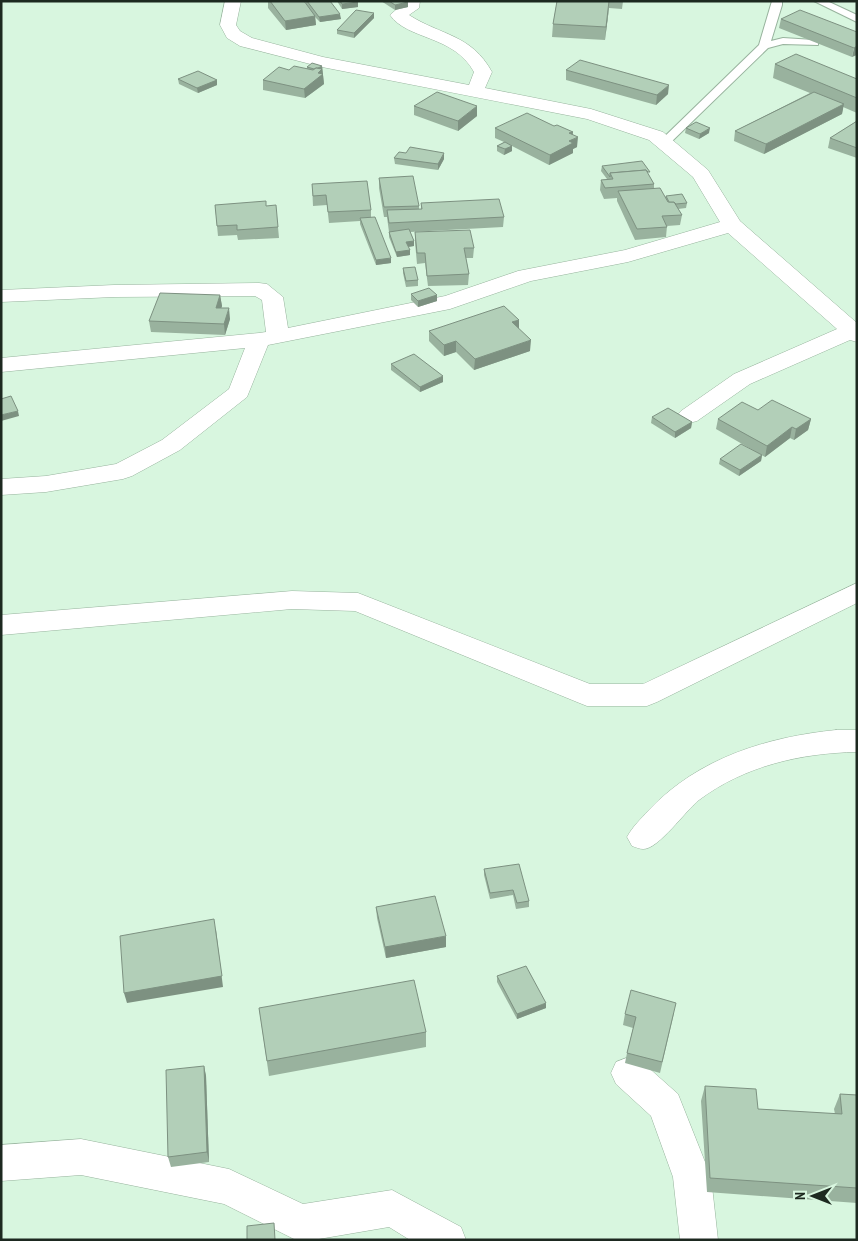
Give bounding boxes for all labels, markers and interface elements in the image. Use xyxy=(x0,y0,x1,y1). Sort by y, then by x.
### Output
north arrow xyxy=(788,1171,838,1221)
text: N xyxy=(791,1192,809,1200)

